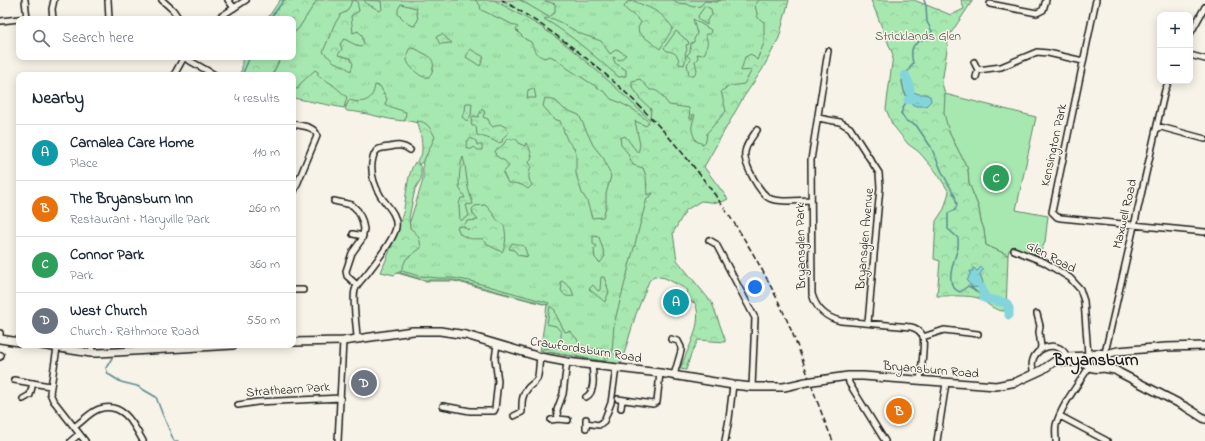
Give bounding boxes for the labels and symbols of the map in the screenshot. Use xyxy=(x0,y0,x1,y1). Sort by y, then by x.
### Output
park label: Stricklands Glen xyxy=(875,27,961,46)
street label: Kensington Park xyxy=(1036,102,1073,188)
pin: C xyxy=(983,163,1009,193)
street label: Maxwell Road xyxy=(1108,177,1142,251)
street label: Bryansglen Avenue xyxy=(851,187,880,292)
street label: Bryansglen Park xyxy=(791,202,812,290)
street label: Glen Road xyxy=(1023,236,1080,278)
your location xyxy=(745,277,765,297)
pin: A xyxy=(663,287,689,317)
street label: Crawfordsburn Road xyxy=(529,332,644,368)
district label: Bryansburn xyxy=(1053,348,1139,375)
street label: Bryansburn Road xyxy=(881,356,980,385)
pin: D xyxy=(351,368,377,398)
street label: Strathearn Park xyxy=(245,378,331,402)
pin: B xyxy=(886,396,912,426)

